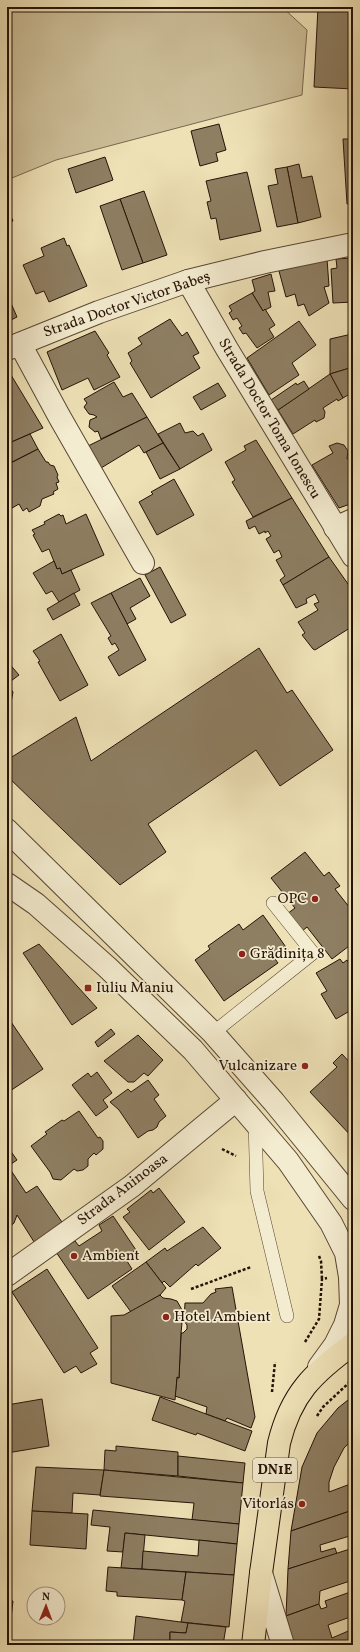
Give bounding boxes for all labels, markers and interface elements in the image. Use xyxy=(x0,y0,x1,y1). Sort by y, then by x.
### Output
street label: Strada Doctor Victor Babeș xyxy=(41,267,213,343)
street label: Strada Doctor Toma Ionescu xyxy=(213,335,325,503)
place label: OPC xyxy=(278,889,307,910)
marker: OPC xyxy=(310,894,320,904)
place label: Grădinița 8 xyxy=(250,944,325,965)
marker: Grădinița 8 xyxy=(237,949,247,959)
place label: Iuliu Maniu xyxy=(96,978,174,999)
marker: Iuliu Maniu xyxy=(83,983,93,993)
place label: Vulcanizare xyxy=(218,1056,297,1077)
marker: Vulcanizare xyxy=(300,1061,310,1071)
street label: Strada Aninoasa xyxy=(73,1149,173,1231)
place label: Ambient xyxy=(82,1246,140,1267)
marker: Ambient xyxy=(69,1251,79,1261)
place label: Hotel Ambient xyxy=(174,1307,271,1328)
marker: Hotel Ambient xyxy=(161,1312,171,1322)
road number: DN1E xyxy=(253,1458,297,1482)
place label: Vitorlás xyxy=(242,1494,294,1515)
marker: Vitorlás xyxy=(297,1499,307,1509)
north arrow xyxy=(26,1586,66,1626)
text: N xyxy=(42,1590,50,1605)

